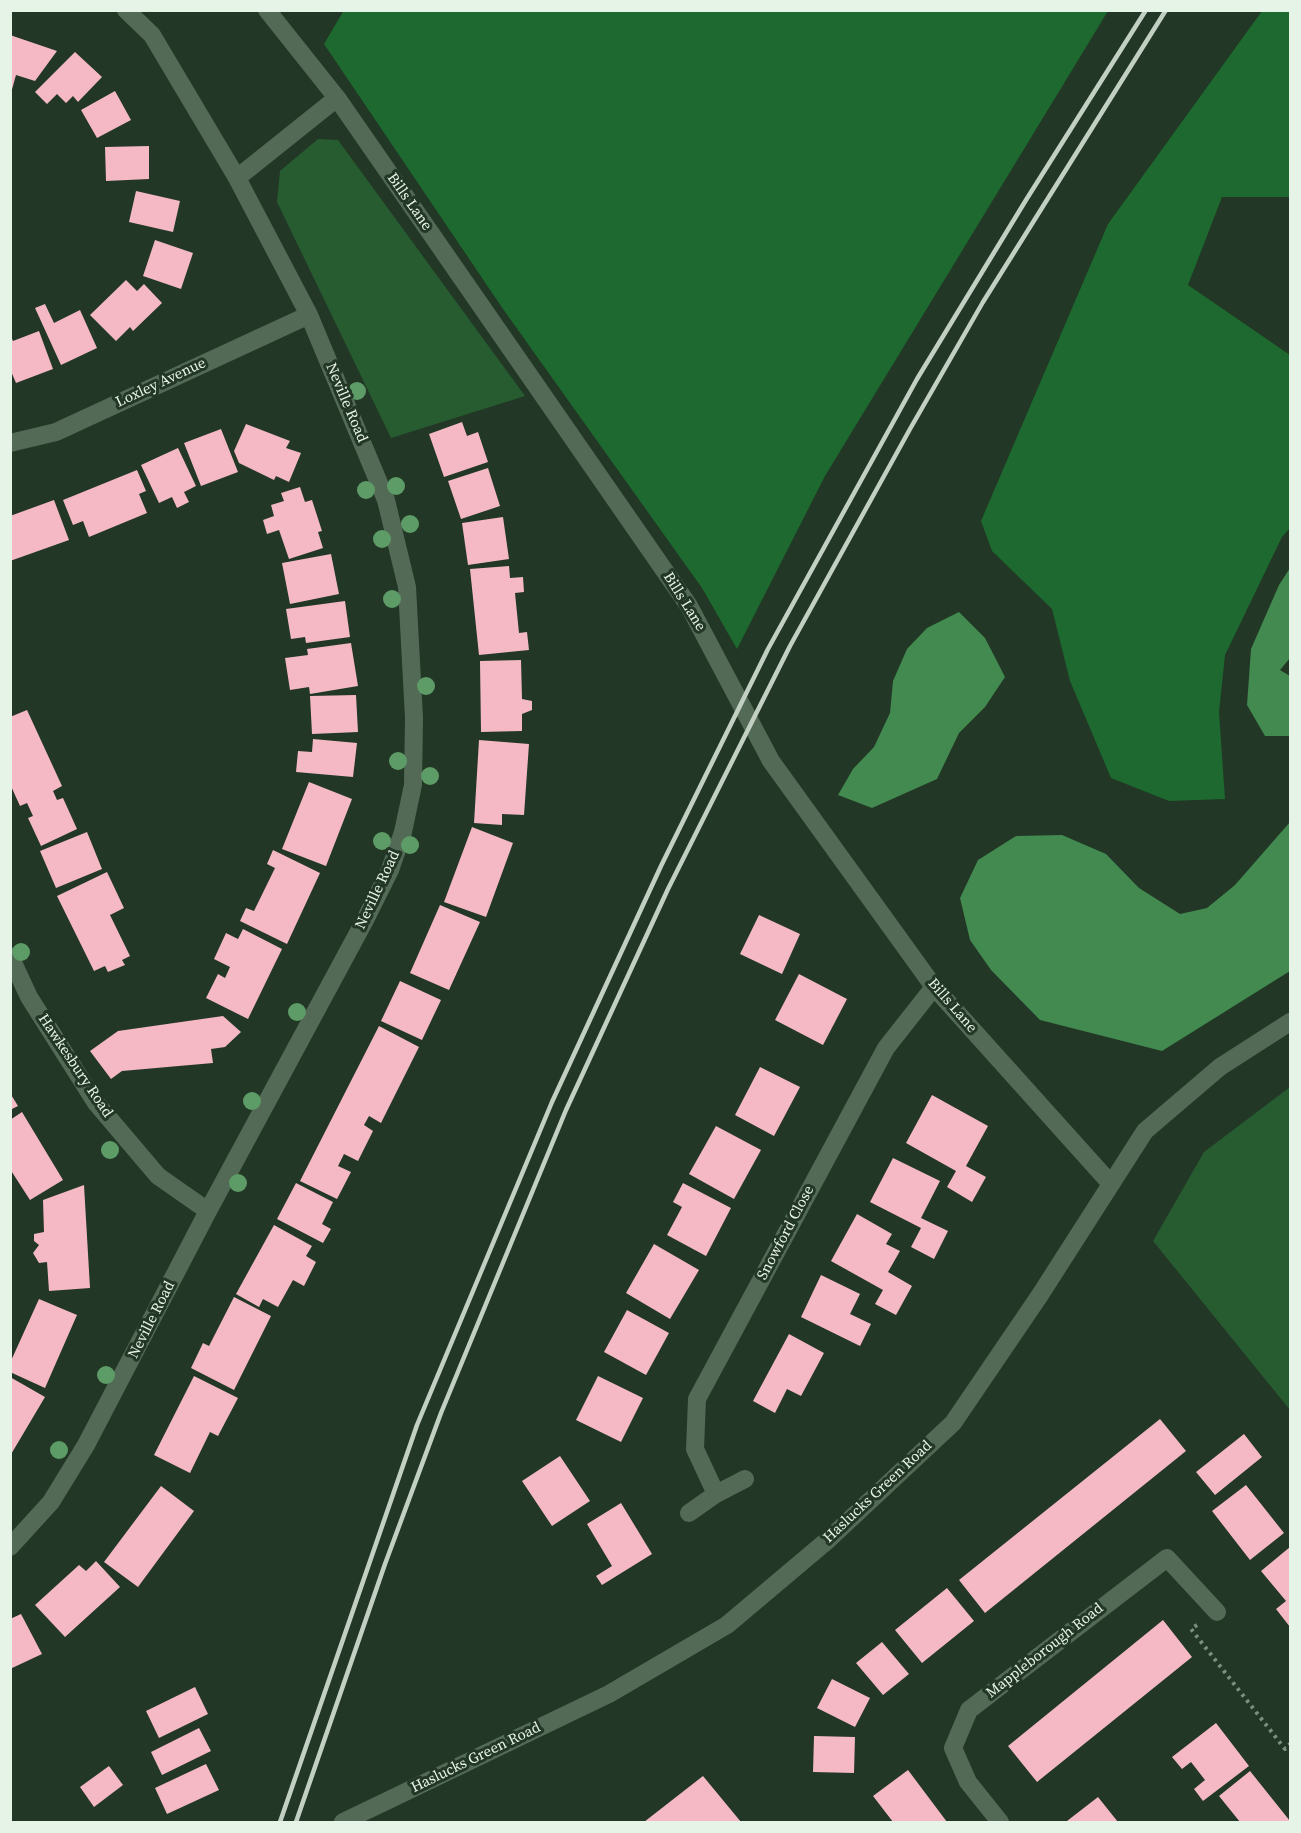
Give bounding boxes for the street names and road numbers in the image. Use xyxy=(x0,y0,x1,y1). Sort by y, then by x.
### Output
street label: Bills Lane xyxy=(383,170,435,234)
street label: Loxley Avenue xyxy=(113,354,209,412)
street label: Neville Road xyxy=(321,361,371,445)
street label: Bills Lane xyxy=(659,569,709,635)
street label: Neville Road xyxy=(352,848,404,932)
street label: Bills Lane xyxy=(924,975,980,1037)
street label: Hawkesbury Road xyxy=(34,1011,116,1121)
street label: Snowford Close xyxy=(754,1183,818,1283)
street label: Neville Road xyxy=(125,1278,179,1362)
street label: Haslucks Green Road xyxy=(820,1437,936,1547)
street label: Mappleborough Road xyxy=(983,1600,1107,1702)
street label: Haslucks Green Road xyxy=(408,1719,544,1797)

